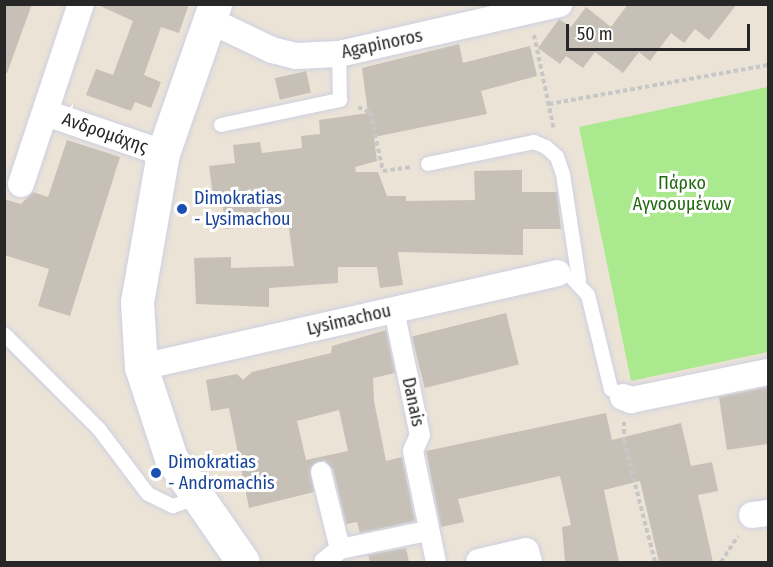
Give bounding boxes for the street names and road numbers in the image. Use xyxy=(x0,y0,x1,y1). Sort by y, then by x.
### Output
street label: Agapinoros xyxy=(339,25,425,63)
street label: Ανδρομάχης xyxy=(59,108,151,158)
street label: Lysimachou xyxy=(305,300,393,340)
street label: Danais xyxy=(397,375,429,429)

